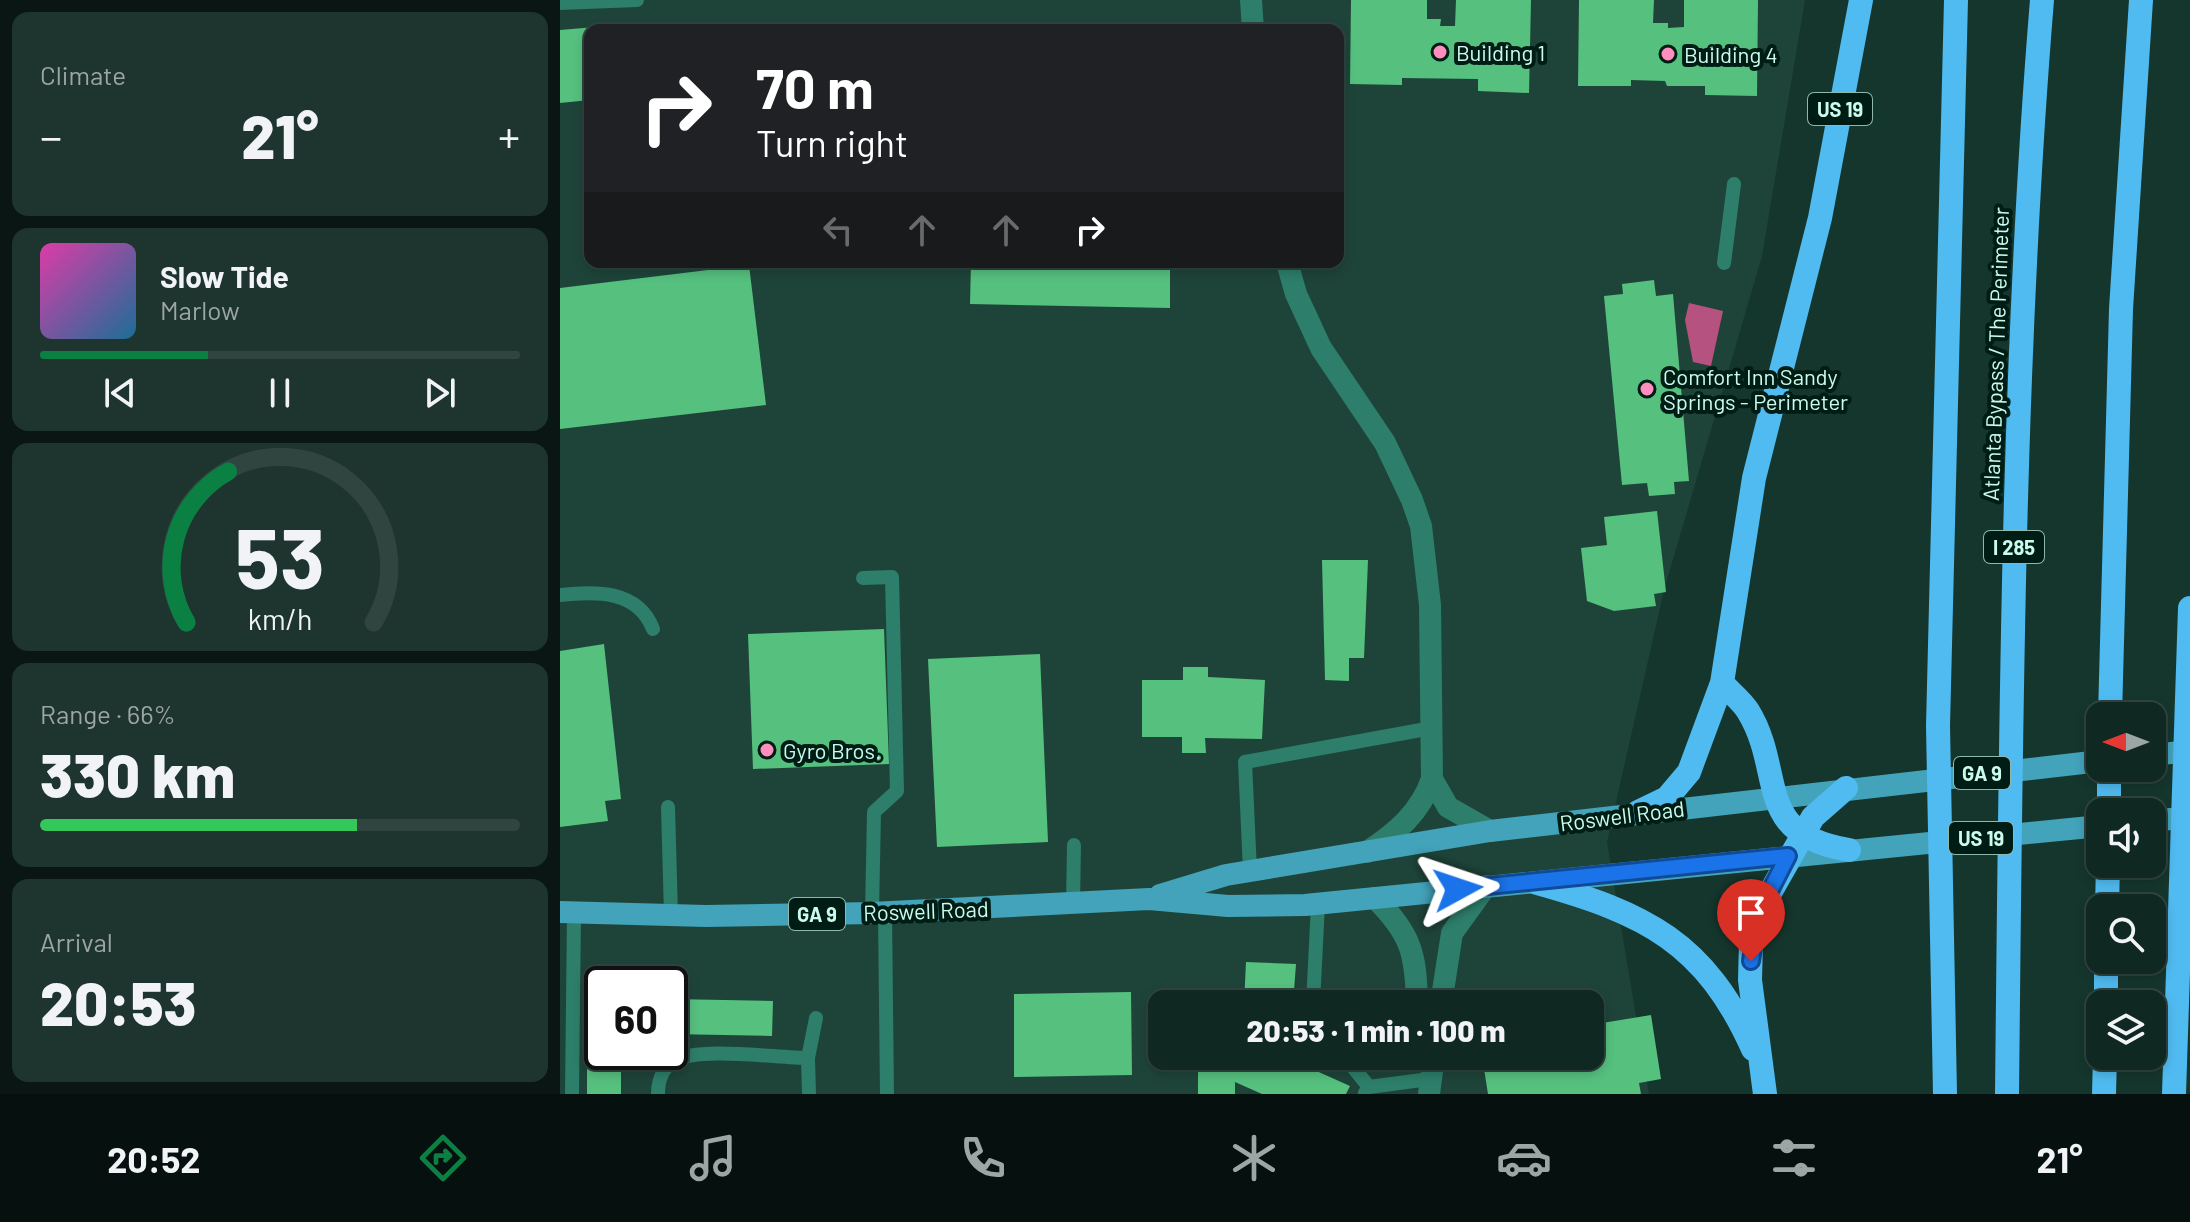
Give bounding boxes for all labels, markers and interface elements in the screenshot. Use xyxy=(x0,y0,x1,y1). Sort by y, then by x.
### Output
place label: Building 1 xyxy=(1456,39,1545,65)
place label: Building 4 xyxy=(1684,41,1778,67)
marker: Building 1 xyxy=(1431,43,1449,61)
marker: Building 4 xyxy=(1659,45,1677,63)
text: 70 m xyxy=(756,53,874,120)
icon: right xyxy=(624,56,728,160)
text: Climate xyxy=(40,59,126,90)
road number: US 19 xyxy=(1808,93,1872,125)
text: 21° xyxy=(241,99,319,171)
text: − xyxy=(40,109,62,162)
text: + xyxy=(498,109,520,162)
text: Turn right xyxy=(756,121,908,164)
street label: Atlanta Bypass / The Perimeter xyxy=(1977,207,2013,501)
icon: left xyxy=(816,208,860,252)
icon: ahead xyxy=(900,208,944,252)
icon: ahead xyxy=(984,208,1028,252)
icon: right xyxy=(1068,208,1112,252)
text: Slow Tide xyxy=(160,258,289,294)
text: Marlow xyxy=(160,294,240,325)
place label: Comfort Inn Sandy Springs - Perimeter xyxy=(1663,363,1848,414)
icon: previous xyxy=(98,371,142,415)
icon: pause xyxy=(258,371,302,415)
icon: next xyxy=(418,371,462,415)
marker: Comfort Inn Sandy Springs - Perimeter xyxy=(1638,380,1656,398)
text: 53 xyxy=(235,506,325,606)
road number: I 285 xyxy=(1984,531,2044,563)
text: km/h xyxy=(248,601,312,636)
text: Range · 66% xyxy=(40,698,176,729)
north arrow xyxy=(2086,702,2166,782)
map controls xyxy=(2086,702,2166,1070)
place label: Gyro Bros. xyxy=(783,737,881,763)
text: 330 km xyxy=(40,738,235,810)
marker: Gyro Bros. xyxy=(758,741,776,759)
road number: GA 9 xyxy=(1954,757,2010,789)
street label: Roswell Road xyxy=(1558,794,1686,836)
button: sound xyxy=(2086,798,2166,878)
road number: US 19 xyxy=(1949,822,2013,854)
position arrow xyxy=(1416,847,1500,931)
pin xyxy=(1717,879,1785,961)
icon: arrive xyxy=(1729,891,1773,935)
button: search xyxy=(2086,894,2166,974)
street label: Roswell Road xyxy=(863,895,989,925)
road number: GA 9 xyxy=(789,898,845,930)
text: Arrival xyxy=(40,926,113,957)
text: 20:53 xyxy=(40,966,196,1038)
speed limit sign: 60 xyxy=(584,966,688,1070)
button: layers xyxy=(2086,990,2166,1070)
text: 20:53 · 1 min · 100 m xyxy=(1247,1012,1505,1048)
icon: directions xyxy=(415,1130,471,1186)
icon: music xyxy=(685,1130,741,1186)
icon: phone xyxy=(955,1130,1011,1186)
icon: climate xyxy=(1226,1130,1282,1186)
icon: car xyxy=(1496,1130,1552,1186)
icon: filters xyxy=(1766,1130,1822,1186)
text: 20:52 xyxy=(107,1137,201,1180)
text: 21° xyxy=(2037,1137,2083,1180)

